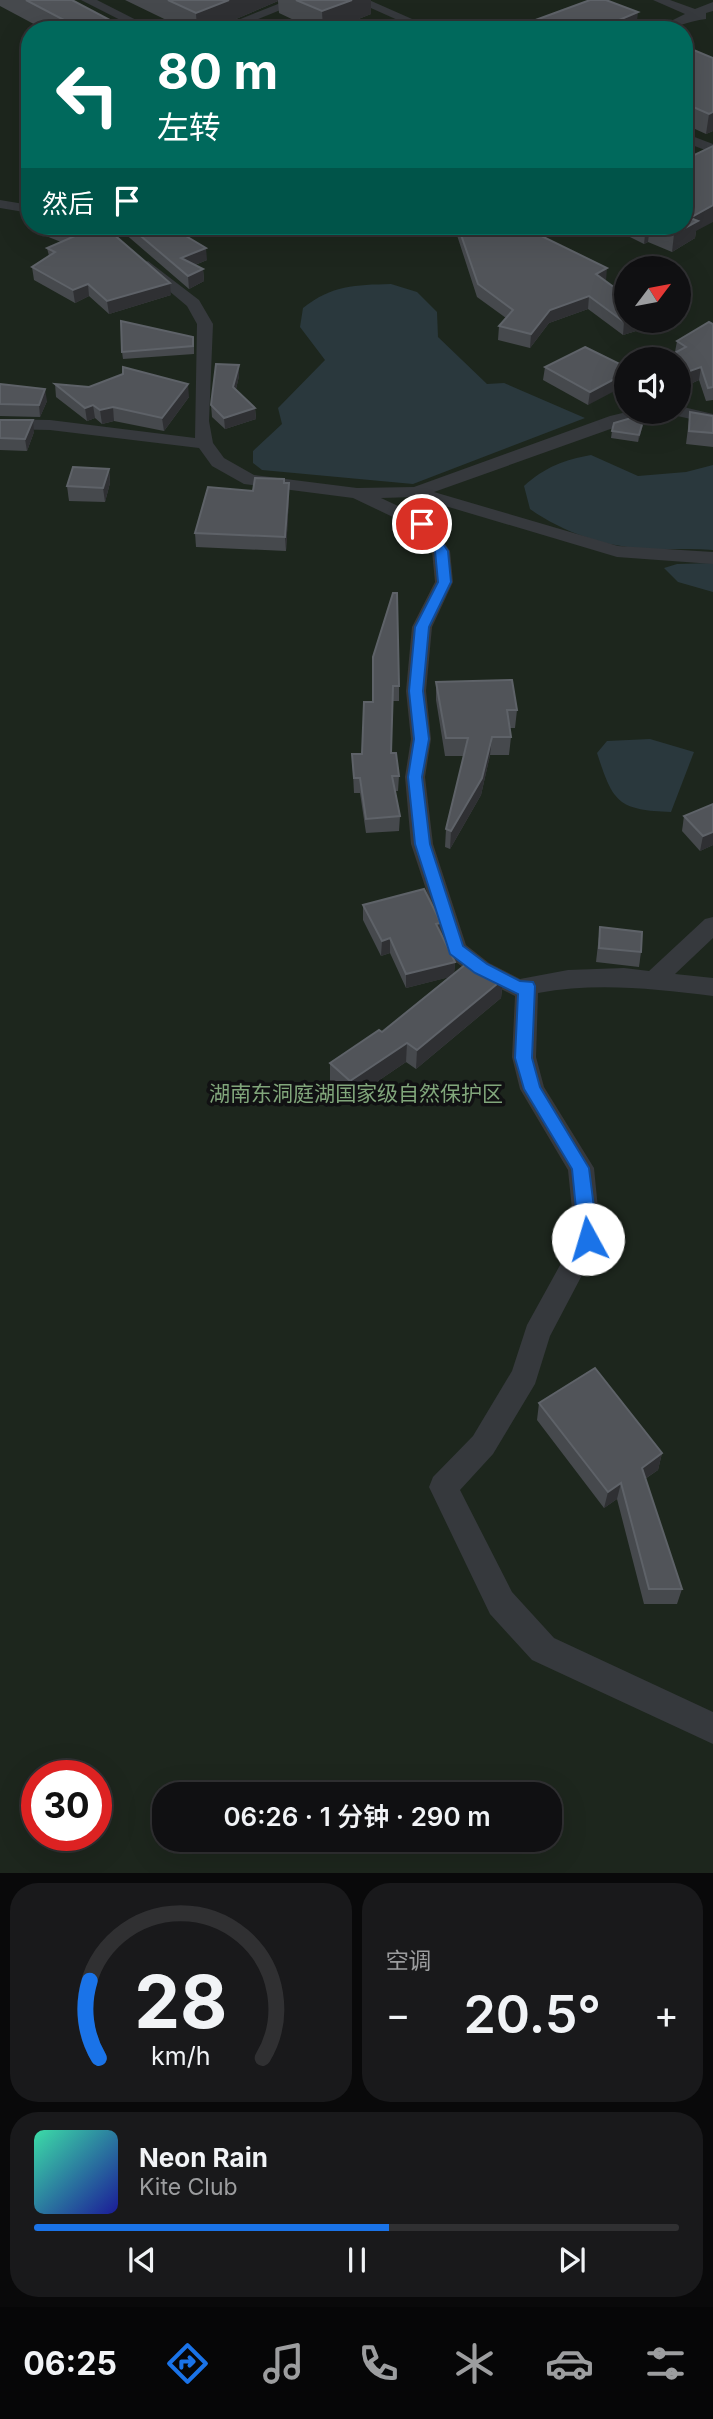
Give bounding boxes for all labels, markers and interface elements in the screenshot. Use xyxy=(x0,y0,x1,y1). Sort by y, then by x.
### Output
text: 80 m xyxy=(157,42,278,101)
icon: left xyxy=(42,49,133,140)
text: 左转 xyxy=(157,108,221,147)
icon: arrive xyxy=(108,182,146,220)
text: 然后 xyxy=(42,188,94,219)
north arrow xyxy=(614,256,691,332)
map controls xyxy=(614,256,691,424)
button: sound xyxy=(614,347,691,424)
pin xyxy=(392,494,452,554)
icon: arrive xyxy=(403,505,441,543)
park label: 湖南东洞庭湖国家级自然保护区 xyxy=(209,1081,503,1106)
position arrow xyxy=(551,1202,625,1276)
speed limit sign: 30 xyxy=(21,1760,112,1851)
text: 06:26 · 1 分钟 · 290 m xyxy=(223,1801,491,1832)
text: 空调 xyxy=(386,1947,432,1975)
text: 28 xyxy=(134,1958,227,2047)
text: 20.5° xyxy=(463,1983,601,2046)
text: − xyxy=(386,1991,411,2037)
text: + xyxy=(654,1991,679,2037)
text: km/h xyxy=(151,2041,210,2071)
text: Neon Rain xyxy=(139,2142,268,2173)
text: Kite Club xyxy=(139,2173,238,2201)
icon: previous xyxy=(123,2241,161,2279)
icon: pause xyxy=(338,2241,376,2279)
icon: next xyxy=(553,2241,591,2279)
icon: directions xyxy=(163,2339,212,2388)
icon: music xyxy=(259,2339,308,2388)
icon: phone xyxy=(354,2339,403,2388)
icon: climate xyxy=(450,2339,499,2388)
icon: car xyxy=(545,2339,594,2388)
icon: filters xyxy=(641,2339,690,2388)
text: 06:25 xyxy=(23,2344,117,2383)

